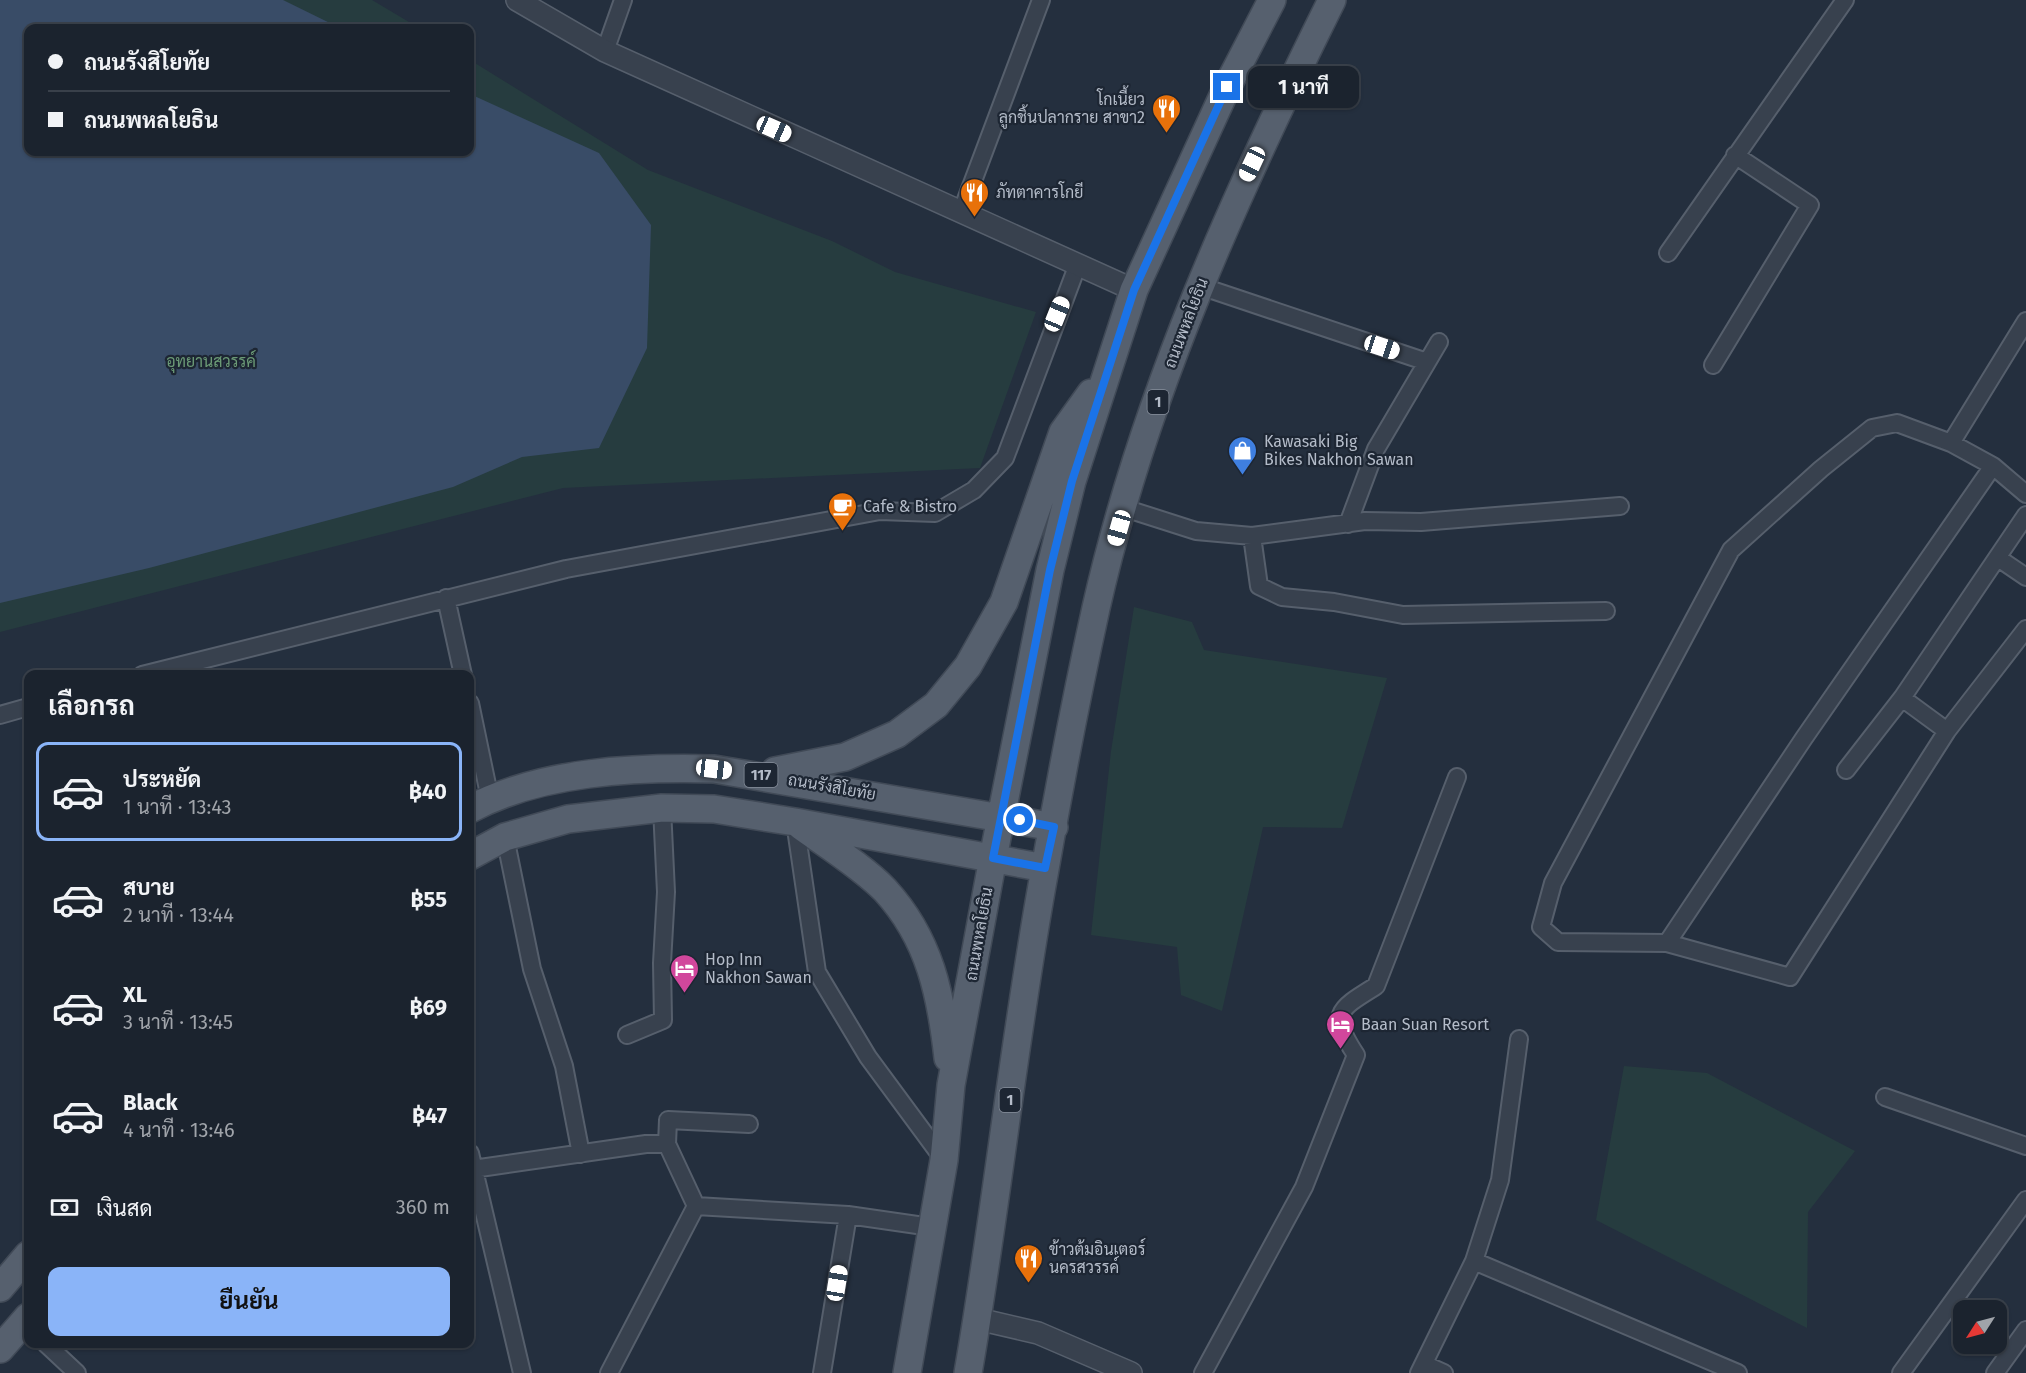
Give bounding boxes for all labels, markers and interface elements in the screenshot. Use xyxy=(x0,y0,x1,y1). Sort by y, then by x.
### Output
text: ถนนรังสิโยทัย xyxy=(84,49,210,76)
callout: 1 นาที xyxy=(1248,66,1359,108)
route end xyxy=(1213,73,1240,100)
text: 1 นาที xyxy=(1278,75,1329,99)
place label: โกเนี้ยว ลูกชิ้นปลากราย สาขา2 xyxy=(999,85,1145,129)
restaurant icon: โกเนี้ยว ลูกชิ้นปลากราย สาขา2 xyxy=(1150,92,1182,134)
text: ถนนพหลโยธิน xyxy=(84,107,218,134)
car xyxy=(754,113,794,145)
car xyxy=(1236,144,1268,184)
restaurant icon: ภัทตาคารโกยี xyxy=(959,176,991,218)
place label: ภัทตาคารโกยี xyxy=(996,181,1083,202)
street label: ถนนพหลโยธิน xyxy=(1158,275,1212,371)
car xyxy=(1042,294,1072,334)
car xyxy=(1362,333,1402,361)
park label: อุทยานสวรรค์ xyxy=(166,349,256,373)
road number: 1 xyxy=(1148,390,1168,414)
place label: Kawasaki Big Bikes Nakhon Sawan xyxy=(1264,432,1414,469)
shop icon: Kawasaki Big Bikes Nakhon Sawan xyxy=(1227,434,1259,476)
cafe icon: Cafe & Bistro xyxy=(826,490,858,532)
place label: Cafe & Bistro xyxy=(863,497,957,516)
car xyxy=(1105,508,1133,548)
text: เลือกรถ xyxy=(48,690,135,722)
car xyxy=(695,758,733,780)
road number: 117 xyxy=(744,763,777,787)
icon: car xyxy=(51,765,105,819)
text: ประหยัด xyxy=(123,766,201,793)
street label: ถนนรังสิโยทัย xyxy=(787,768,878,804)
text: ฿40 xyxy=(409,778,447,805)
text: 1 นาที · 13:43 xyxy=(123,795,232,819)
route start xyxy=(1006,806,1033,833)
icon: car xyxy=(51,873,105,927)
text: สบาย xyxy=(123,874,175,901)
street label: ถนนพหลโยธิน xyxy=(959,885,997,982)
text: ฿55 xyxy=(411,886,447,913)
text: 2 นาที · 13:44 xyxy=(123,903,234,927)
place label: Hop Inn Nakhon Sawan xyxy=(705,950,812,987)
hotel icon: Hop Inn Nakhon Sawan xyxy=(668,952,700,994)
icon: car xyxy=(51,981,105,1035)
text: XL xyxy=(123,981,147,1008)
text: ฿69 xyxy=(409,994,447,1021)
hotel icon: Baan Suan Resort xyxy=(1324,1008,1356,1050)
text: 3 นาที · 13:45 xyxy=(123,1010,233,1034)
place label: Baan Suan Resort xyxy=(1361,1015,1489,1034)
road number: 1 xyxy=(1000,1088,1020,1112)
icon: car xyxy=(51,1089,105,1143)
text: Black xyxy=(123,1089,178,1116)
text: ฿47 xyxy=(412,1102,447,1129)
text: 4 นาที · 13:46 xyxy=(123,1118,235,1142)
icon: cash xyxy=(48,1191,81,1224)
text: เงินสด xyxy=(96,1195,153,1222)
text: 360 m xyxy=(396,1195,450,1219)
place label: ข้าวต้มอินเตอร์ นครสวรรค์ xyxy=(1049,1237,1146,1277)
restaurant icon: ข้าวต้มอินเตอร์ นครสวรรค์ xyxy=(1012,1242,1044,1284)
car xyxy=(825,1264,849,1302)
button: ยืนยัน xyxy=(48,1267,450,1336)
north arrow xyxy=(1953,1300,2007,1354)
map controls xyxy=(1953,1300,2007,1354)

